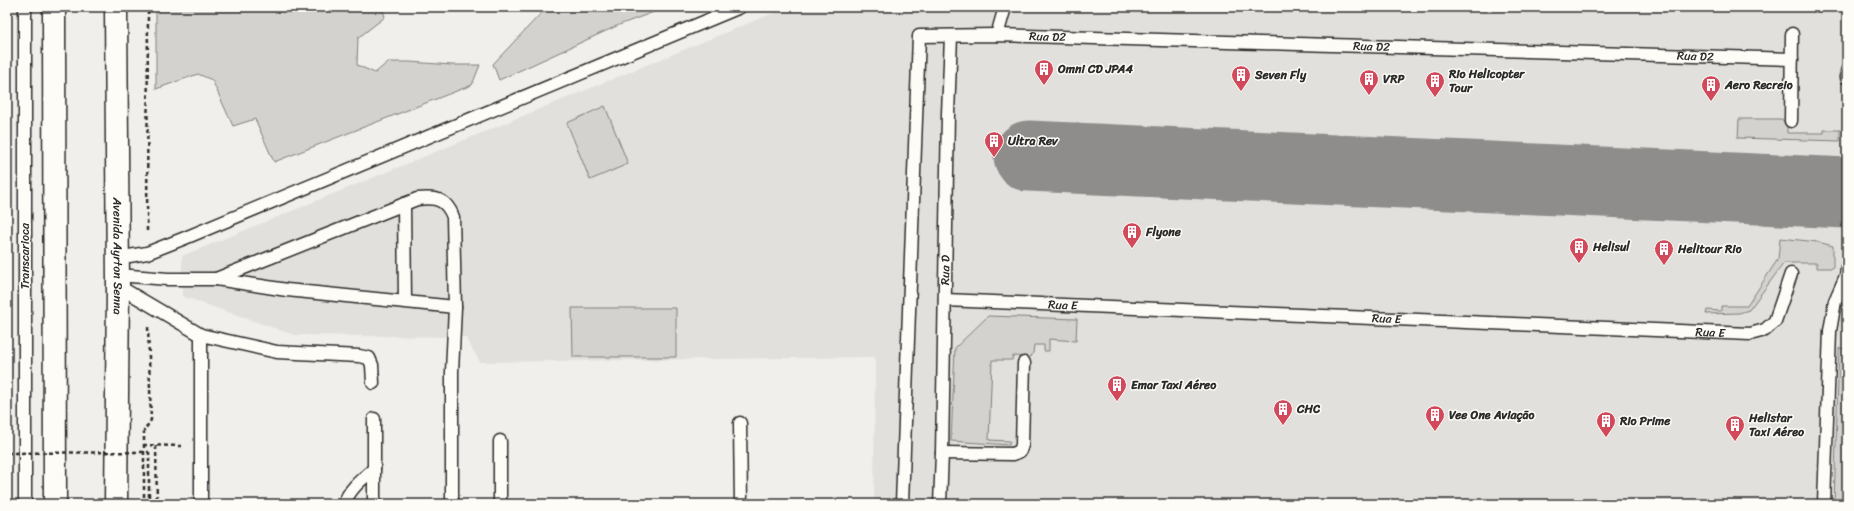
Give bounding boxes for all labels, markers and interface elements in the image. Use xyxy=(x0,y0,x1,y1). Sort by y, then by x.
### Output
street label: Rua D2 xyxy=(1029,25,1067,48)
street label: Rua D2 xyxy=(1353,35,1390,58)
street label: Rua D2 xyxy=(1677,45,1714,68)
building icon: Omni CD JPA4 xyxy=(1033,58,1055,86)
place label: Omni CD JPA4 xyxy=(1057,58,1133,80)
place label: Rio Helicopter Tour xyxy=(1448,63,1525,99)
building icon: Seven Fly xyxy=(1230,64,1252,92)
place label: Seven Fly xyxy=(1254,64,1307,86)
building icon: VRP xyxy=(1358,68,1380,96)
place label: VRP xyxy=(1383,68,1405,90)
building icon: Rio Helicopter Tour xyxy=(1424,70,1446,98)
building icon: Aero Recreio xyxy=(1700,74,1722,102)
place label: Aero Recreio xyxy=(1724,74,1793,96)
building icon: Ultra Rev xyxy=(983,130,1005,158)
place label: Ultra Rev xyxy=(1008,130,1059,152)
street label: Avenida Ayrton Senna xyxy=(106,196,129,315)
building icon: Flyone xyxy=(1121,221,1143,249)
place label: Flyone xyxy=(1145,221,1182,243)
street label: Transcarioca xyxy=(14,222,36,289)
building icon: Helisul xyxy=(1568,236,1590,264)
place label: Helisul xyxy=(1592,236,1630,258)
building icon: Helitour Rio xyxy=(1653,238,1675,266)
place label: Helitour Rio xyxy=(1677,238,1742,260)
street label: Rua D xyxy=(934,254,957,285)
street label: Rua E xyxy=(1048,293,1079,317)
street label: Rua E xyxy=(1371,307,1403,330)
street label: Rua E xyxy=(1695,321,1727,344)
building icon: Emar Taxi Aéreo xyxy=(1106,374,1128,402)
place label: Emar Taxi Aéreo xyxy=(1131,374,1217,396)
building icon: CHC xyxy=(1272,398,1294,426)
place label: CHC xyxy=(1296,398,1321,420)
building icon: Vee One Aviação xyxy=(1424,404,1446,432)
place label: Vee One Aviação xyxy=(1449,404,1535,426)
place label: Helistar Taxi Aéreo xyxy=(1748,407,1805,443)
building icon: Rio Prime xyxy=(1595,410,1617,438)
place label: Rio Prime xyxy=(1619,410,1671,432)
building icon: Helistar Taxi Aéreo xyxy=(1724,414,1746,442)

